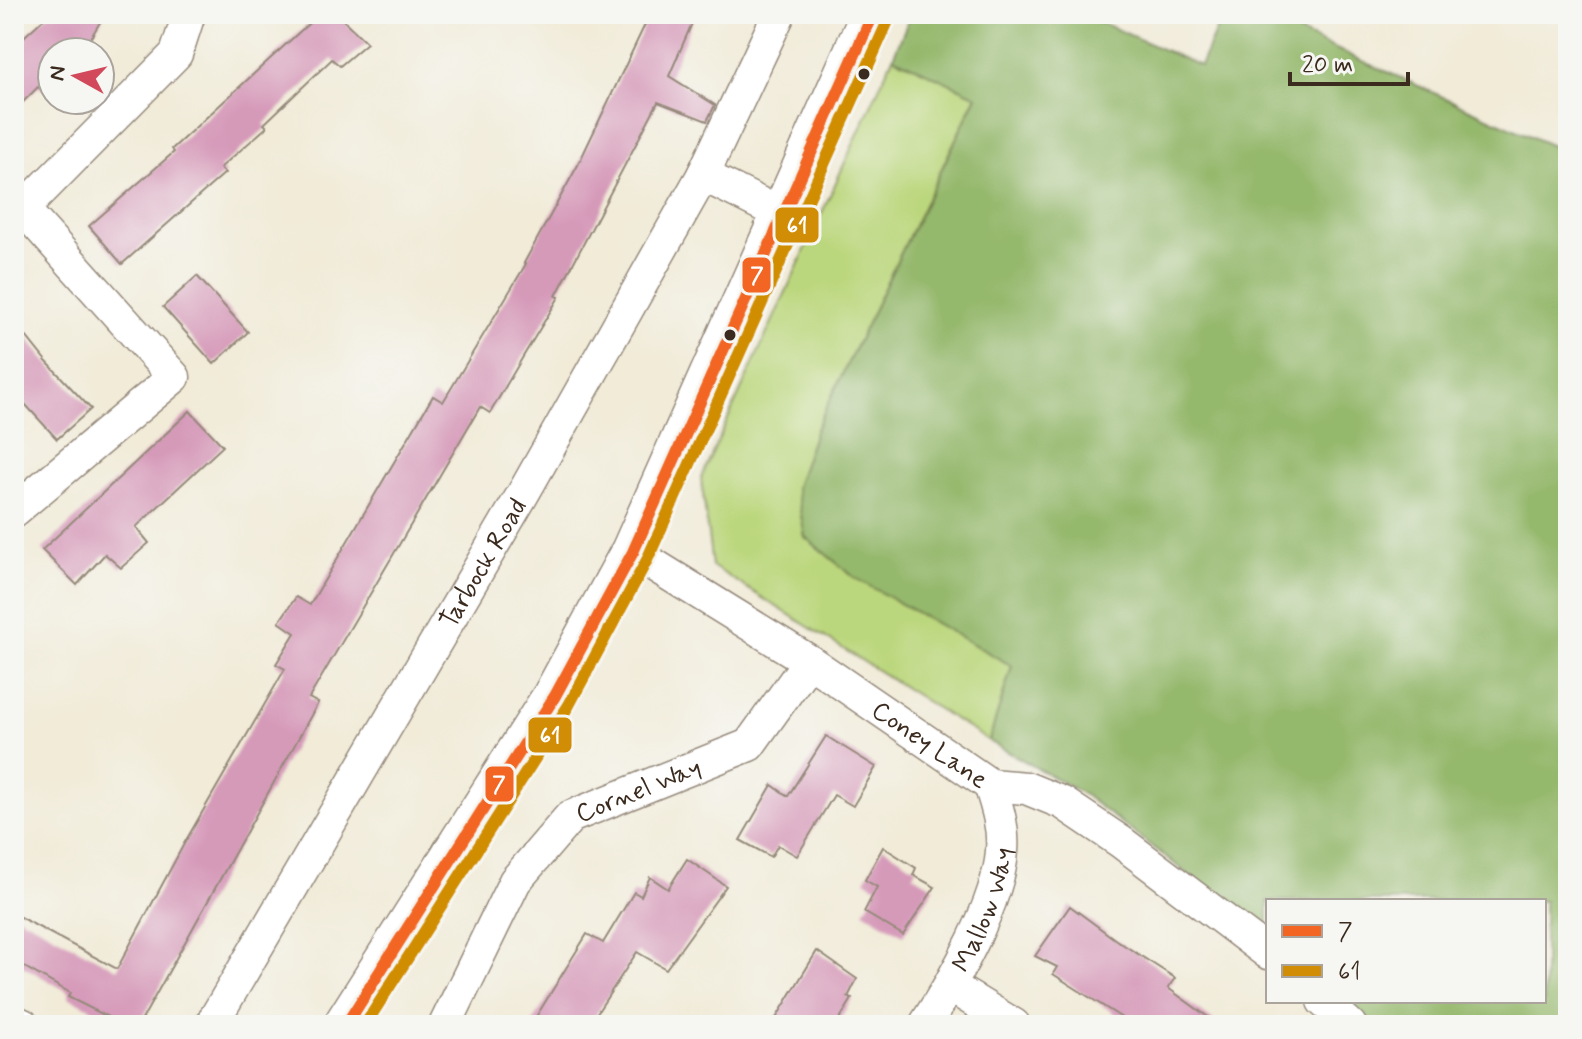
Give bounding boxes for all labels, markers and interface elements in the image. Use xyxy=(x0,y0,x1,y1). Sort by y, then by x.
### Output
north arrow xyxy=(36,36,116,116)
scale bar xyxy=(1290,36,1408,86)
text: 20 m xyxy=(1302,50,1353,81)
text: N xyxy=(43,64,73,83)
unlabelled marker xyxy=(856,66,872,82)
line badge: 61 xyxy=(774,206,820,244)
text: 61 xyxy=(787,213,807,241)
line badge: 7 xyxy=(741,256,772,294)
text: 7 xyxy=(750,263,764,291)
unlabelled marker xyxy=(722,327,738,343)
street label: Tarbock Road xyxy=(433,493,536,635)
street label: Coney Lane xyxy=(864,694,994,798)
line badge: 61 xyxy=(527,716,573,754)
text: 61 xyxy=(540,723,560,751)
street label: Cornel Way xyxy=(571,751,707,832)
line badge: 7 xyxy=(484,765,515,803)
text: 7 xyxy=(492,772,506,800)
street label: Mallow Way xyxy=(945,846,1021,978)
legend xyxy=(1266,899,1546,1003)
text: 7 xyxy=(1338,917,1353,948)
text: 61 xyxy=(1338,957,1361,988)

